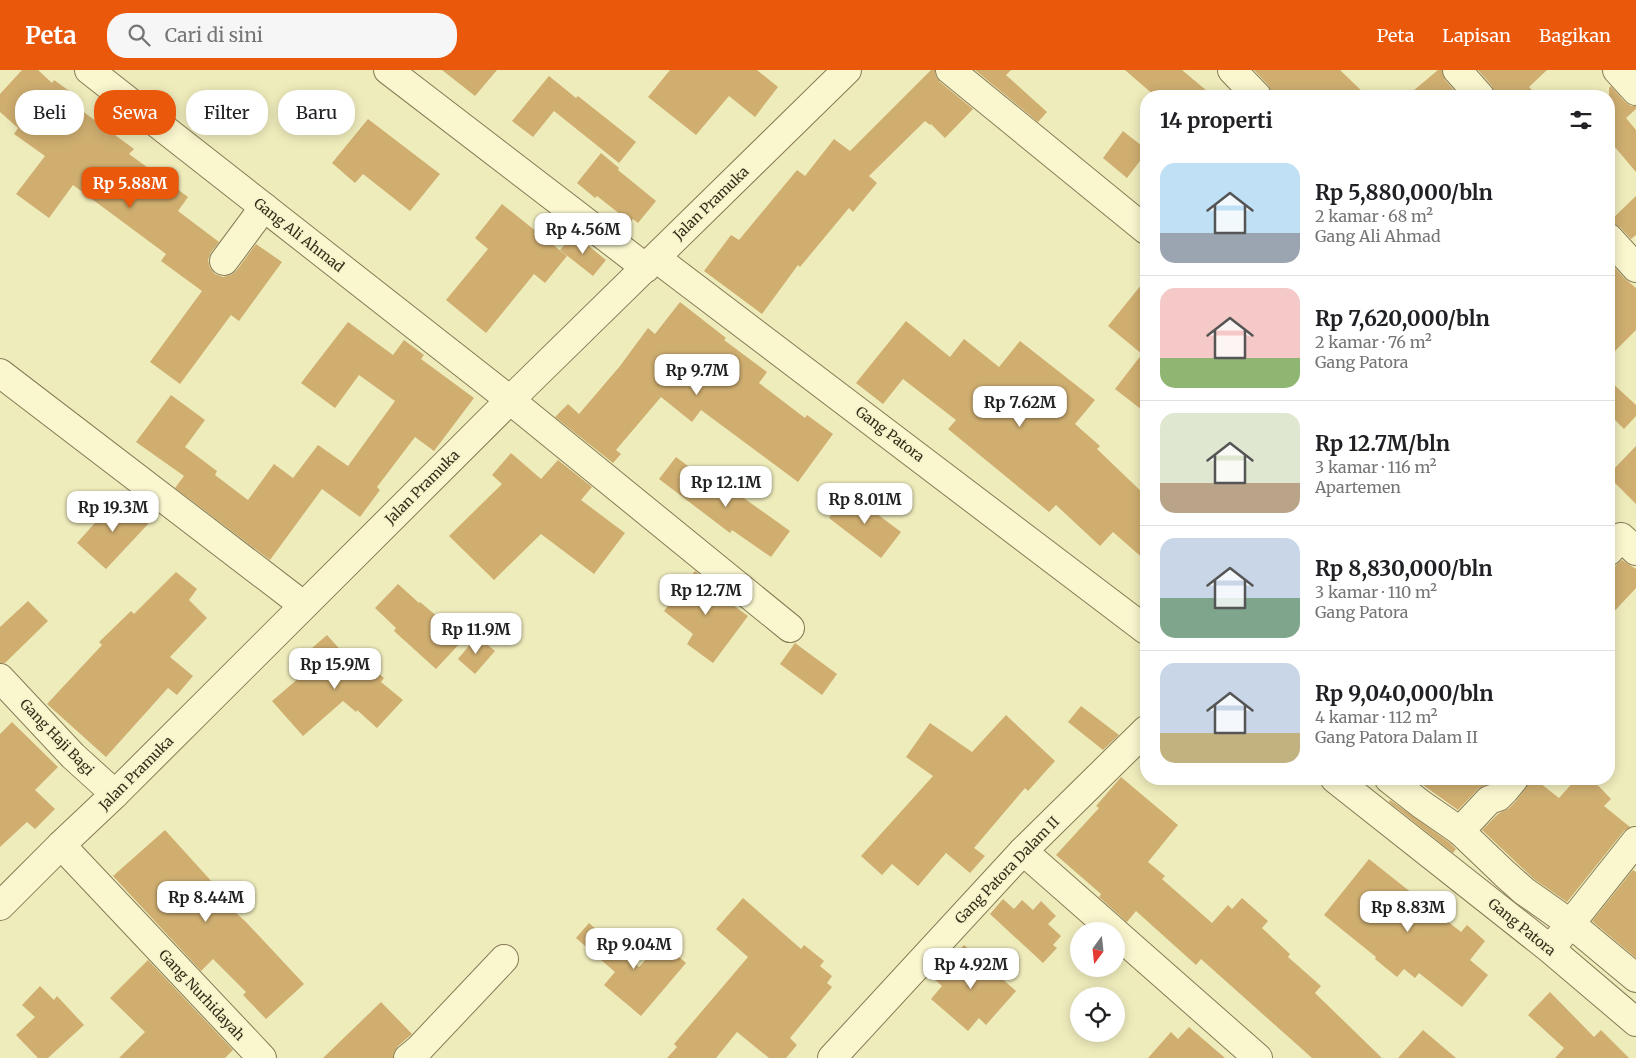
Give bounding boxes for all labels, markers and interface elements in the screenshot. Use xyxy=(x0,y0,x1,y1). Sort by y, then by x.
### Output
search box xyxy=(107,13,457,58)
text: Peta xyxy=(25,20,77,51)
icon: search xyxy=(125,21,153,49)
text: Cari di sini xyxy=(165,23,263,47)
text: Peta xyxy=(1377,24,1414,47)
text: Lapisan xyxy=(1442,24,1511,47)
text: Bagikan xyxy=(1539,24,1611,47)
chip: Beli xyxy=(15,90,84,135)
chip: Sewa xyxy=(94,90,176,135)
chip: Filter xyxy=(186,90,268,135)
chip: Baru xyxy=(278,90,355,135)
icon: filters xyxy=(1567,106,1595,134)
text: 14 properti xyxy=(1160,107,1273,134)
street label: Jalan Pramuka xyxy=(669,162,753,244)
pin: Rp 5.88M xyxy=(78,166,182,209)
text: Rp 5.88M xyxy=(93,173,167,193)
text: Rp 5,880,000/bln xyxy=(1315,179,1493,206)
icon: home xyxy=(1200,183,1260,243)
street label: Gang Ali Ahmad xyxy=(250,194,348,276)
text: 2 kamar · 68 m² xyxy=(1315,206,1433,226)
pin: Rp 4.56M xyxy=(531,212,635,255)
text: Rp 4.56M xyxy=(546,219,620,239)
text: Gang Ali Ahmad xyxy=(1315,226,1441,246)
text: Rp 7,620,000/bln xyxy=(1315,305,1490,332)
icon: home xyxy=(1200,308,1260,368)
text: 2 kamar · 76 m² xyxy=(1315,332,1432,352)
text: Gang Patora xyxy=(1315,352,1408,372)
pin: Rp 9.7M xyxy=(651,354,743,396)
text: Rp 9.7M xyxy=(665,360,729,380)
pin: Rp 7.62M xyxy=(968,386,1072,428)
text: Rp 7.62M xyxy=(984,392,1056,412)
street label: Gang Patora xyxy=(852,402,928,466)
text: Rp 12.7M/bln xyxy=(1315,430,1450,457)
icon: home xyxy=(1200,433,1260,493)
street label: Jalan Pramuka xyxy=(380,446,463,529)
text: 3 kamar · 116 m² xyxy=(1315,457,1436,477)
pin: Rp 12.1M xyxy=(674,466,778,508)
text: Rp 12.1M xyxy=(691,472,761,492)
text: Apartemen xyxy=(1315,477,1401,497)
pin: Rp 8.01M xyxy=(813,482,917,525)
text: Rp 8.01M xyxy=(828,489,902,509)
pin: Rp 19.3M xyxy=(61,490,165,533)
text: Rp 19.3M xyxy=(78,497,148,517)
text: Rp 8,830,000/bln xyxy=(1315,555,1492,582)
icon: home xyxy=(1200,558,1260,618)
pin: Rp 12.7M xyxy=(654,574,758,616)
text: Rp 12.7M xyxy=(671,580,741,600)
text: 3 kamar · 110 m² xyxy=(1315,582,1437,602)
text: Gang Patora xyxy=(1315,602,1408,622)
pin: Rp 11.9M xyxy=(424,612,528,655)
text: Rp 11.9M xyxy=(442,619,510,639)
pin: Rp 15.9M xyxy=(283,648,387,690)
text: Rp 15.9M xyxy=(300,654,370,674)
text: Rp 9,040,000/bln xyxy=(1315,680,1493,707)
icon: home xyxy=(1200,683,1260,743)
street label: Gang Haji Bagi xyxy=(16,695,98,779)
text: 4 kamar · 112 m² xyxy=(1315,707,1437,727)
text: Gang Patora Dalam II xyxy=(1315,727,1478,747)
street label: Jalan Pramuka xyxy=(94,732,177,815)
street label: Gang Patora Dalam II xyxy=(951,812,1063,928)
pin: Rp 8.44M xyxy=(154,880,258,923)
text: Rp 8.44M xyxy=(168,887,244,907)
pin: Rp 8.83M xyxy=(1356,890,1460,933)
street label: Gang Patora xyxy=(1485,894,1560,960)
text: Rp 8.83M xyxy=(1371,897,1445,917)
north arrow xyxy=(1070,922,1125,978)
map controls xyxy=(1070,922,1125,1042)
pin: Rp 9.04M xyxy=(582,928,686,970)
text: Rp 9.04M xyxy=(597,934,671,954)
street label: Gang Nurhidayah xyxy=(155,946,249,1044)
pin: Rp 4.92M xyxy=(919,948,1023,990)
text: Rp 4.92M xyxy=(934,954,1008,974)
button: locate xyxy=(1070,987,1125,1042)

